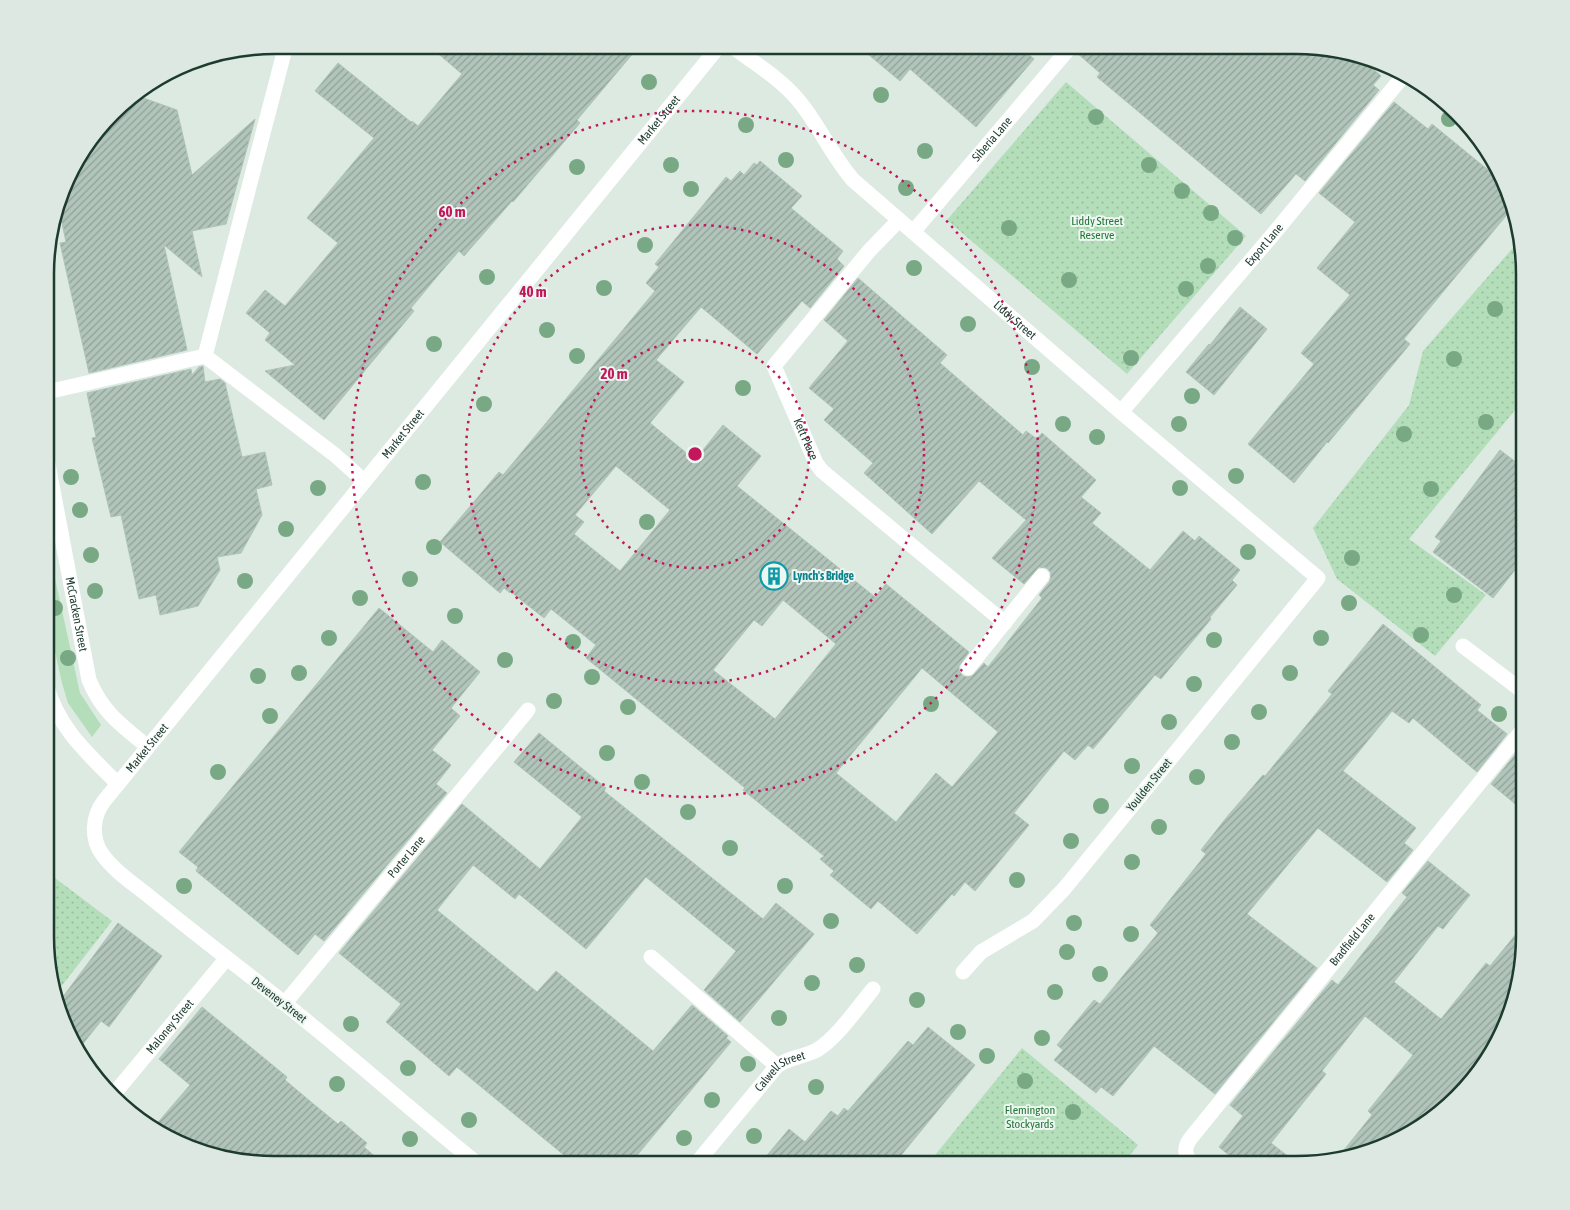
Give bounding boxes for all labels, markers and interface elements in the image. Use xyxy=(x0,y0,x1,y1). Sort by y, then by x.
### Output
street label: Market Street xyxy=(635,92,683,147)
street label: Siberia Lane xyxy=(969,114,1015,164)
text: 60 m xyxy=(439,203,466,220)
park label: Liddy Street Reserve xyxy=(1071,214,1123,242)
street label: Export Lane xyxy=(1242,221,1286,269)
text: 40 m xyxy=(519,283,547,300)
street label: Liddy Street xyxy=(991,298,1039,343)
text: 20 m xyxy=(601,365,628,382)
street label: Market Street xyxy=(379,406,427,461)
street label: Kett Place xyxy=(790,416,821,462)
centre of rings xyxy=(686,445,704,463)
building icon: Lynch's Bridge xyxy=(759,561,789,591)
place label: Lynch's Bridge xyxy=(793,569,855,583)
street label: McCracken Street xyxy=(63,576,91,653)
street label: Market Street xyxy=(123,720,172,775)
street label: Youlden Street xyxy=(1123,755,1175,814)
street label: Porter Lane xyxy=(385,833,428,881)
street label: Bradfield Lane xyxy=(1327,910,1378,969)
street label: Deveney Street xyxy=(249,974,310,1026)
street label: Maloney Street xyxy=(143,996,197,1057)
street label: Calwell Street xyxy=(752,1048,807,1094)
park label: Flemington Stockyards xyxy=(1005,1103,1055,1131)

